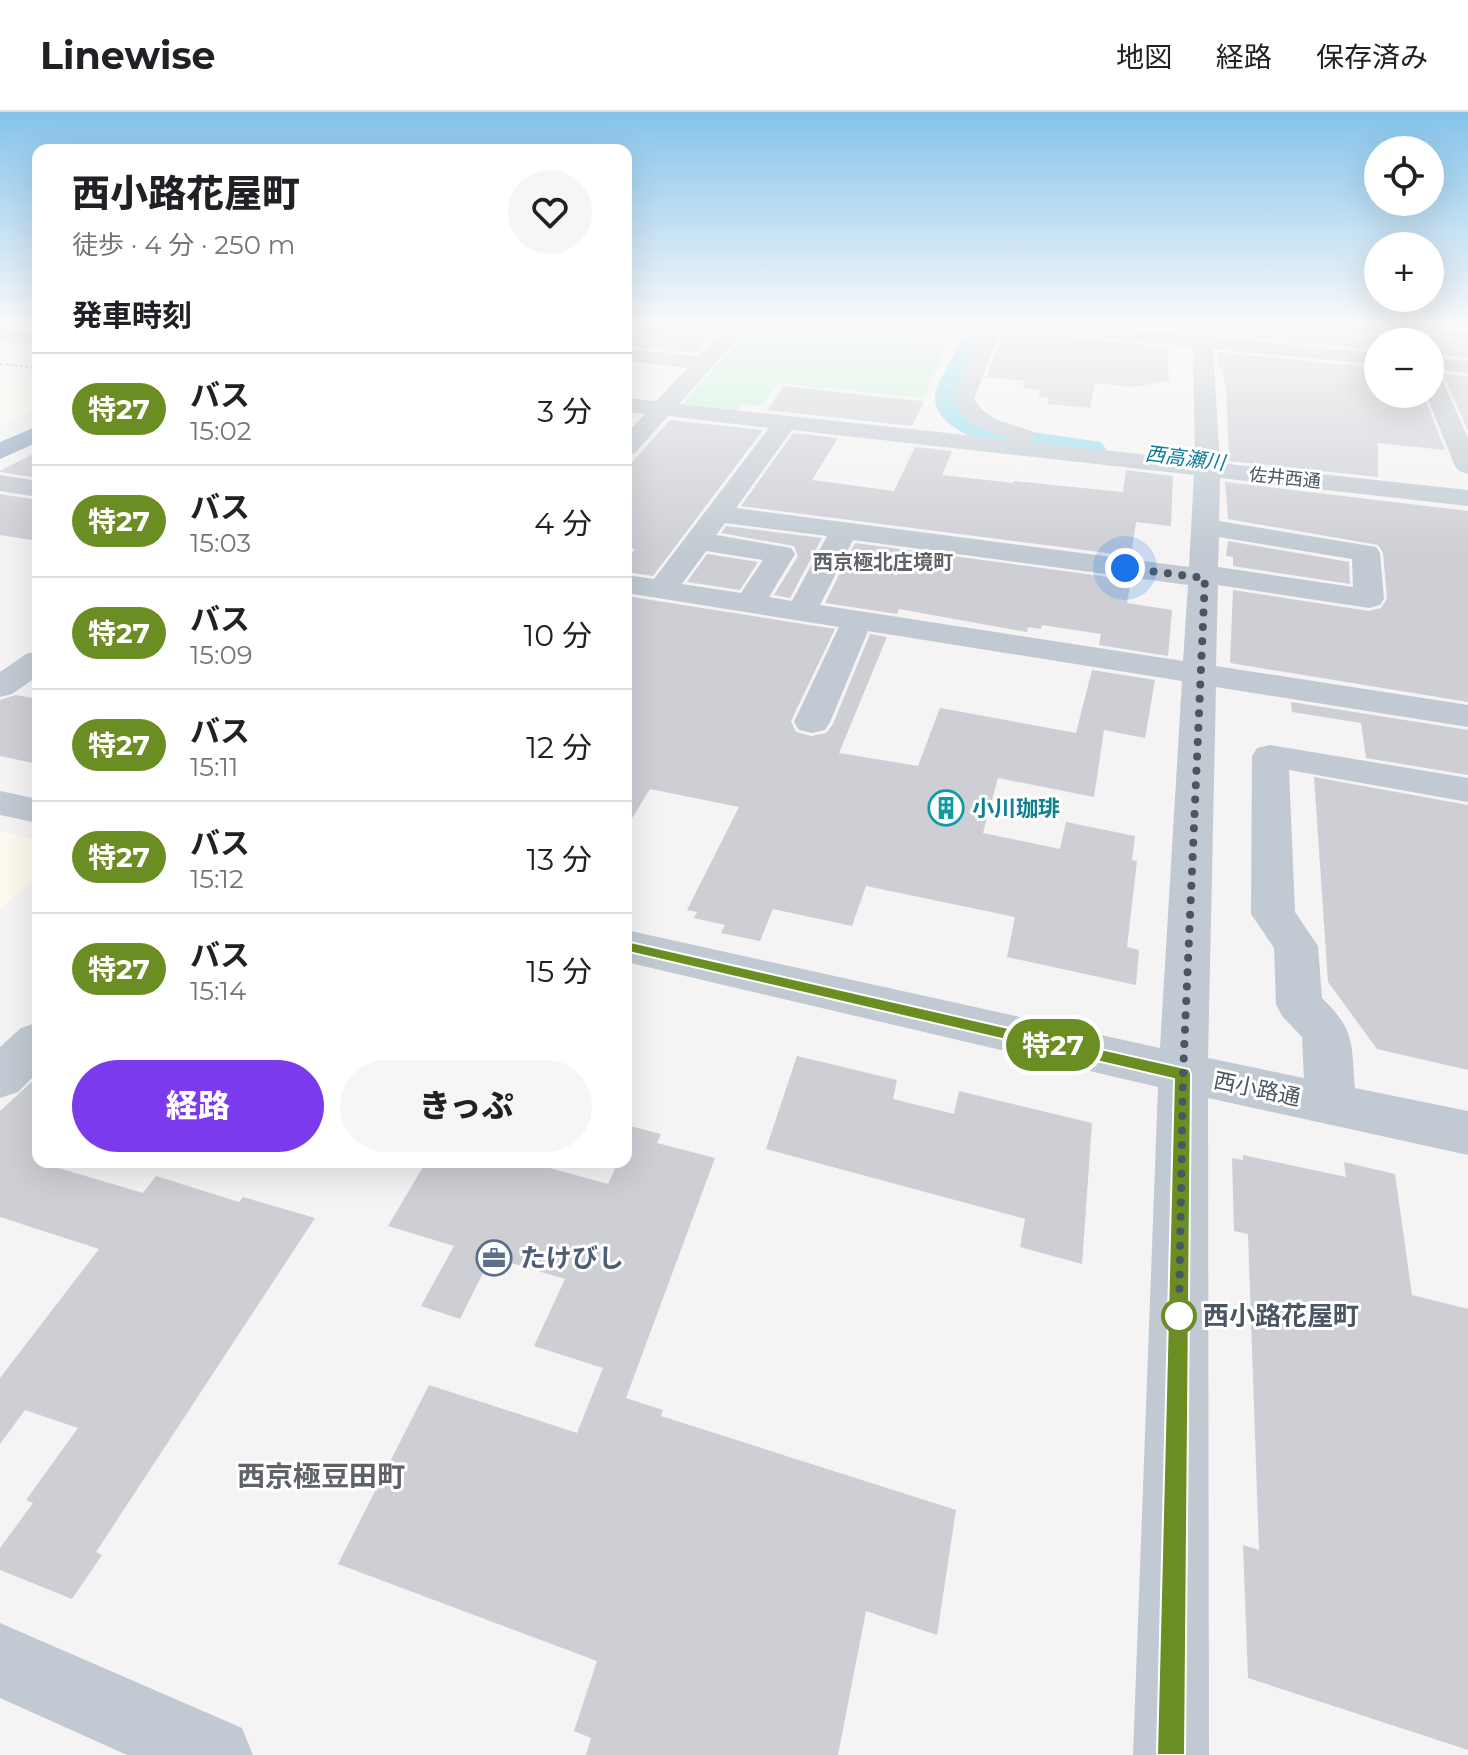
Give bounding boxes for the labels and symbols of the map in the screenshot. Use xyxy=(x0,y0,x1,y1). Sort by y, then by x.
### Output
water label: 西高瀬川 xyxy=(1144,441,1228,475)
street label: 佐井西通 xyxy=(1248,463,1322,493)
your location xyxy=(1105,548,1145,588)
district label: 西京極北庄境町 xyxy=(813,550,953,574)
building icon: 小川珈琲 xyxy=(927,789,965,827)
place label: 小川珈琲 xyxy=(972,795,1060,822)
line badge: 特27 xyxy=(1007,1019,1099,1071)
street label: 西小路通 xyxy=(1211,1067,1303,1111)
office icon: たけびし xyxy=(475,1239,513,1277)
place label: たけびし xyxy=(520,1242,624,1274)
marker: 西小路花屋町 xyxy=(1162,1299,1196,1333)
place label: 西小路花屋町 xyxy=(1203,1300,1359,1332)
district label: 西京極豆田町 xyxy=(237,1459,405,1493)

